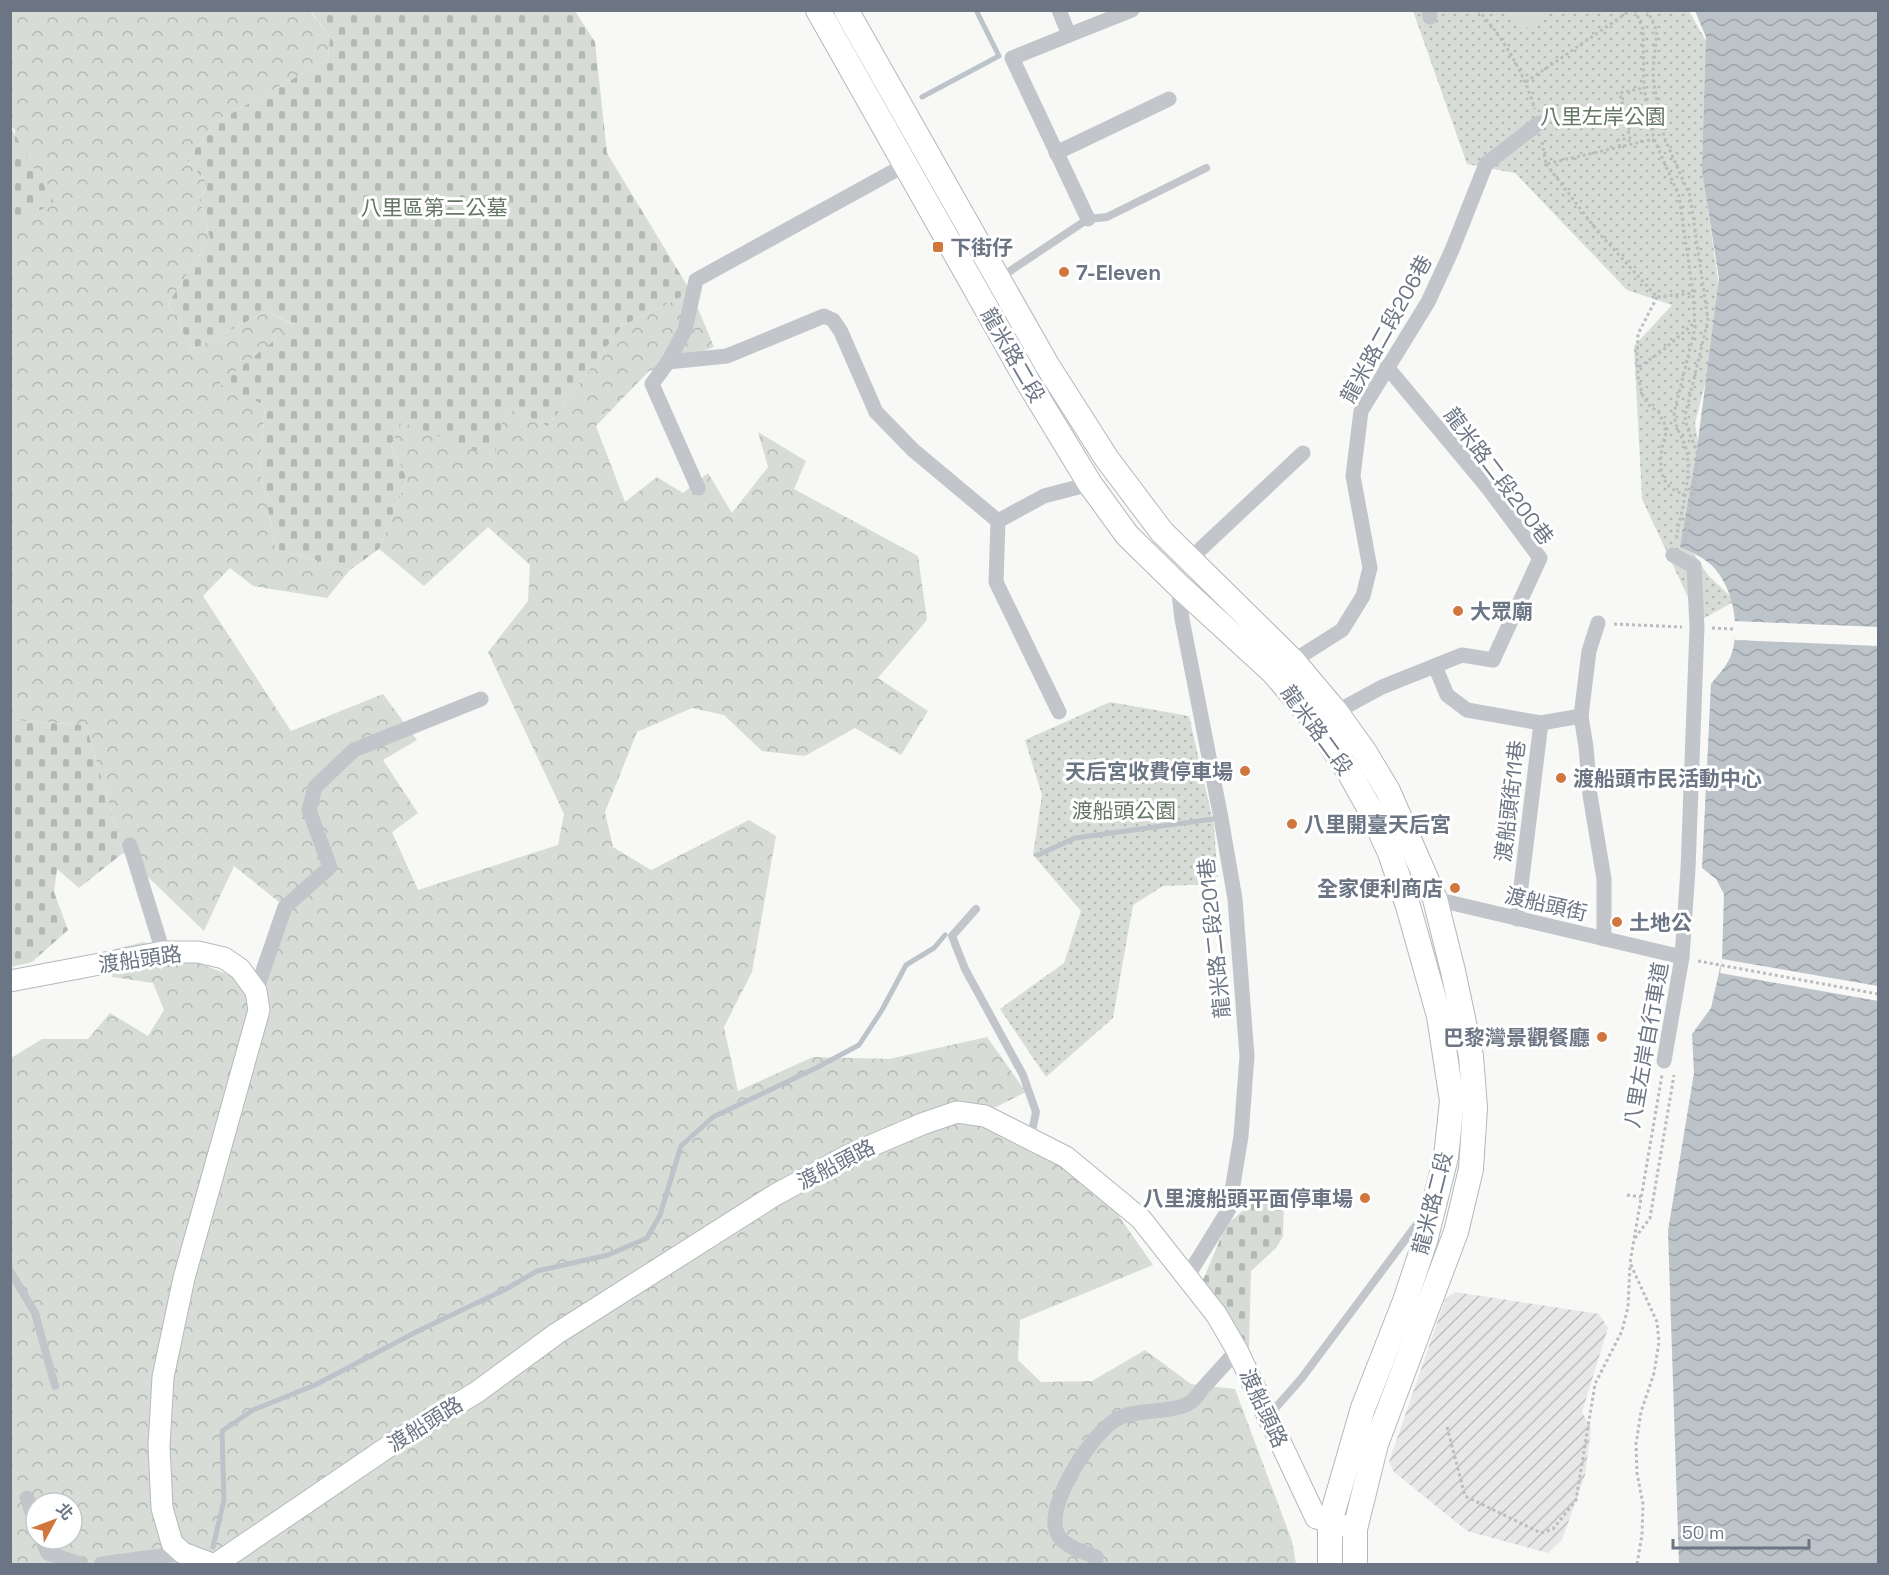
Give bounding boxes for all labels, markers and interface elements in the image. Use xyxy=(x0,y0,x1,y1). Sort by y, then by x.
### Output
park label: 八里左岸公園 xyxy=(1540,103,1666,130)
park label: 八里區第二公墓 xyxy=(361,194,508,221)
place label: 下街仔 xyxy=(950,234,1013,261)
marker: 下街仔 xyxy=(931,240,945,254)
street label: 龍米路二段206巷 xyxy=(1334,250,1438,408)
place label: 7-Eleven xyxy=(1076,259,1161,286)
marker: 7-Eleven xyxy=(1057,265,1071,279)
street label: 龍米路二段 xyxy=(975,303,1051,407)
street label: 龍米路二段200巷 xyxy=(1438,402,1560,550)
place label: 大眾廟 xyxy=(1470,598,1533,625)
marker: 大眾廟 xyxy=(1451,604,1465,618)
street label: 龍米路二段 xyxy=(1275,680,1359,780)
street label: 渡船頭街11巷 xyxy=(1489,739,1531,863)
place label: 天后宮收費停車場 xyxy=(1065,758,1233,785)
marker: 天后宮收費停車場 xyxy=(1238,764,1252,778)
place label: 渡船頭市民活動中心 xyxy=(1573,765,1762,792)
marker: 渡船頭市民活動中心 xyxy=(1554,771,1568,785)
park label: 渡船頭公園 xyxy=(1072,797,1177,824)
place label: 八里開臺天后宮 xyxy=(1304,811,1451,838)
marker: 八里開臺天后宮 xyxy=(1285,817,1299,831)
street label: 龍米路二段201巷 xyxy=(1192,857,1236,1019)
place label: 全家便利商店 xyxy=(1317,875,1443,902)
marker: 全家便利商店 xyxy=(1448,881,1462,895)
street label: 渡船頭街 xyxy=(1502,881,1590,927)
place label: 土地公 xyxy=(1629,909,1692,936)
marker: 土地公 xyxy=(1610,915,1624,929)
street label: 渡船頭路 xyxy=(97,940,183,978)
street label: 八里左岸自行車道 xyxy=(1618,960,1674,1130)
place label: 巴黎灣景觀餐廳 xyxy=(1443,1024,1590,1051)
marker: 巴黎灣景觀餐廳 xyxy=(1595,1030,1609,1044)
street label: 渡船頭路 xyxy=(792,1133,880,1195)
street label: 龍米路二段 xyxy=(1406,1149,1458,1257)
place label: 八里渡船頭平面停車場 xyxy=(1143,1185,1353,1212)
marker: 八里渡船頭平面停車場 xyxy=(1358,1191,1372,1205)
street label: 渡船頭路 xyxy=(1234,1364,1294,1452)
street label: 渡船頭路 xyxy=(382,1390,468,1458)
north arrow xyxy=(24,1491,84,1551)
text: 北 xyxy=(52,1499,78,1524)
scale bar xyxy=(1673,1512,1810,1550)
text: 50 m xyxy=(1682,1521,1724,1544)

